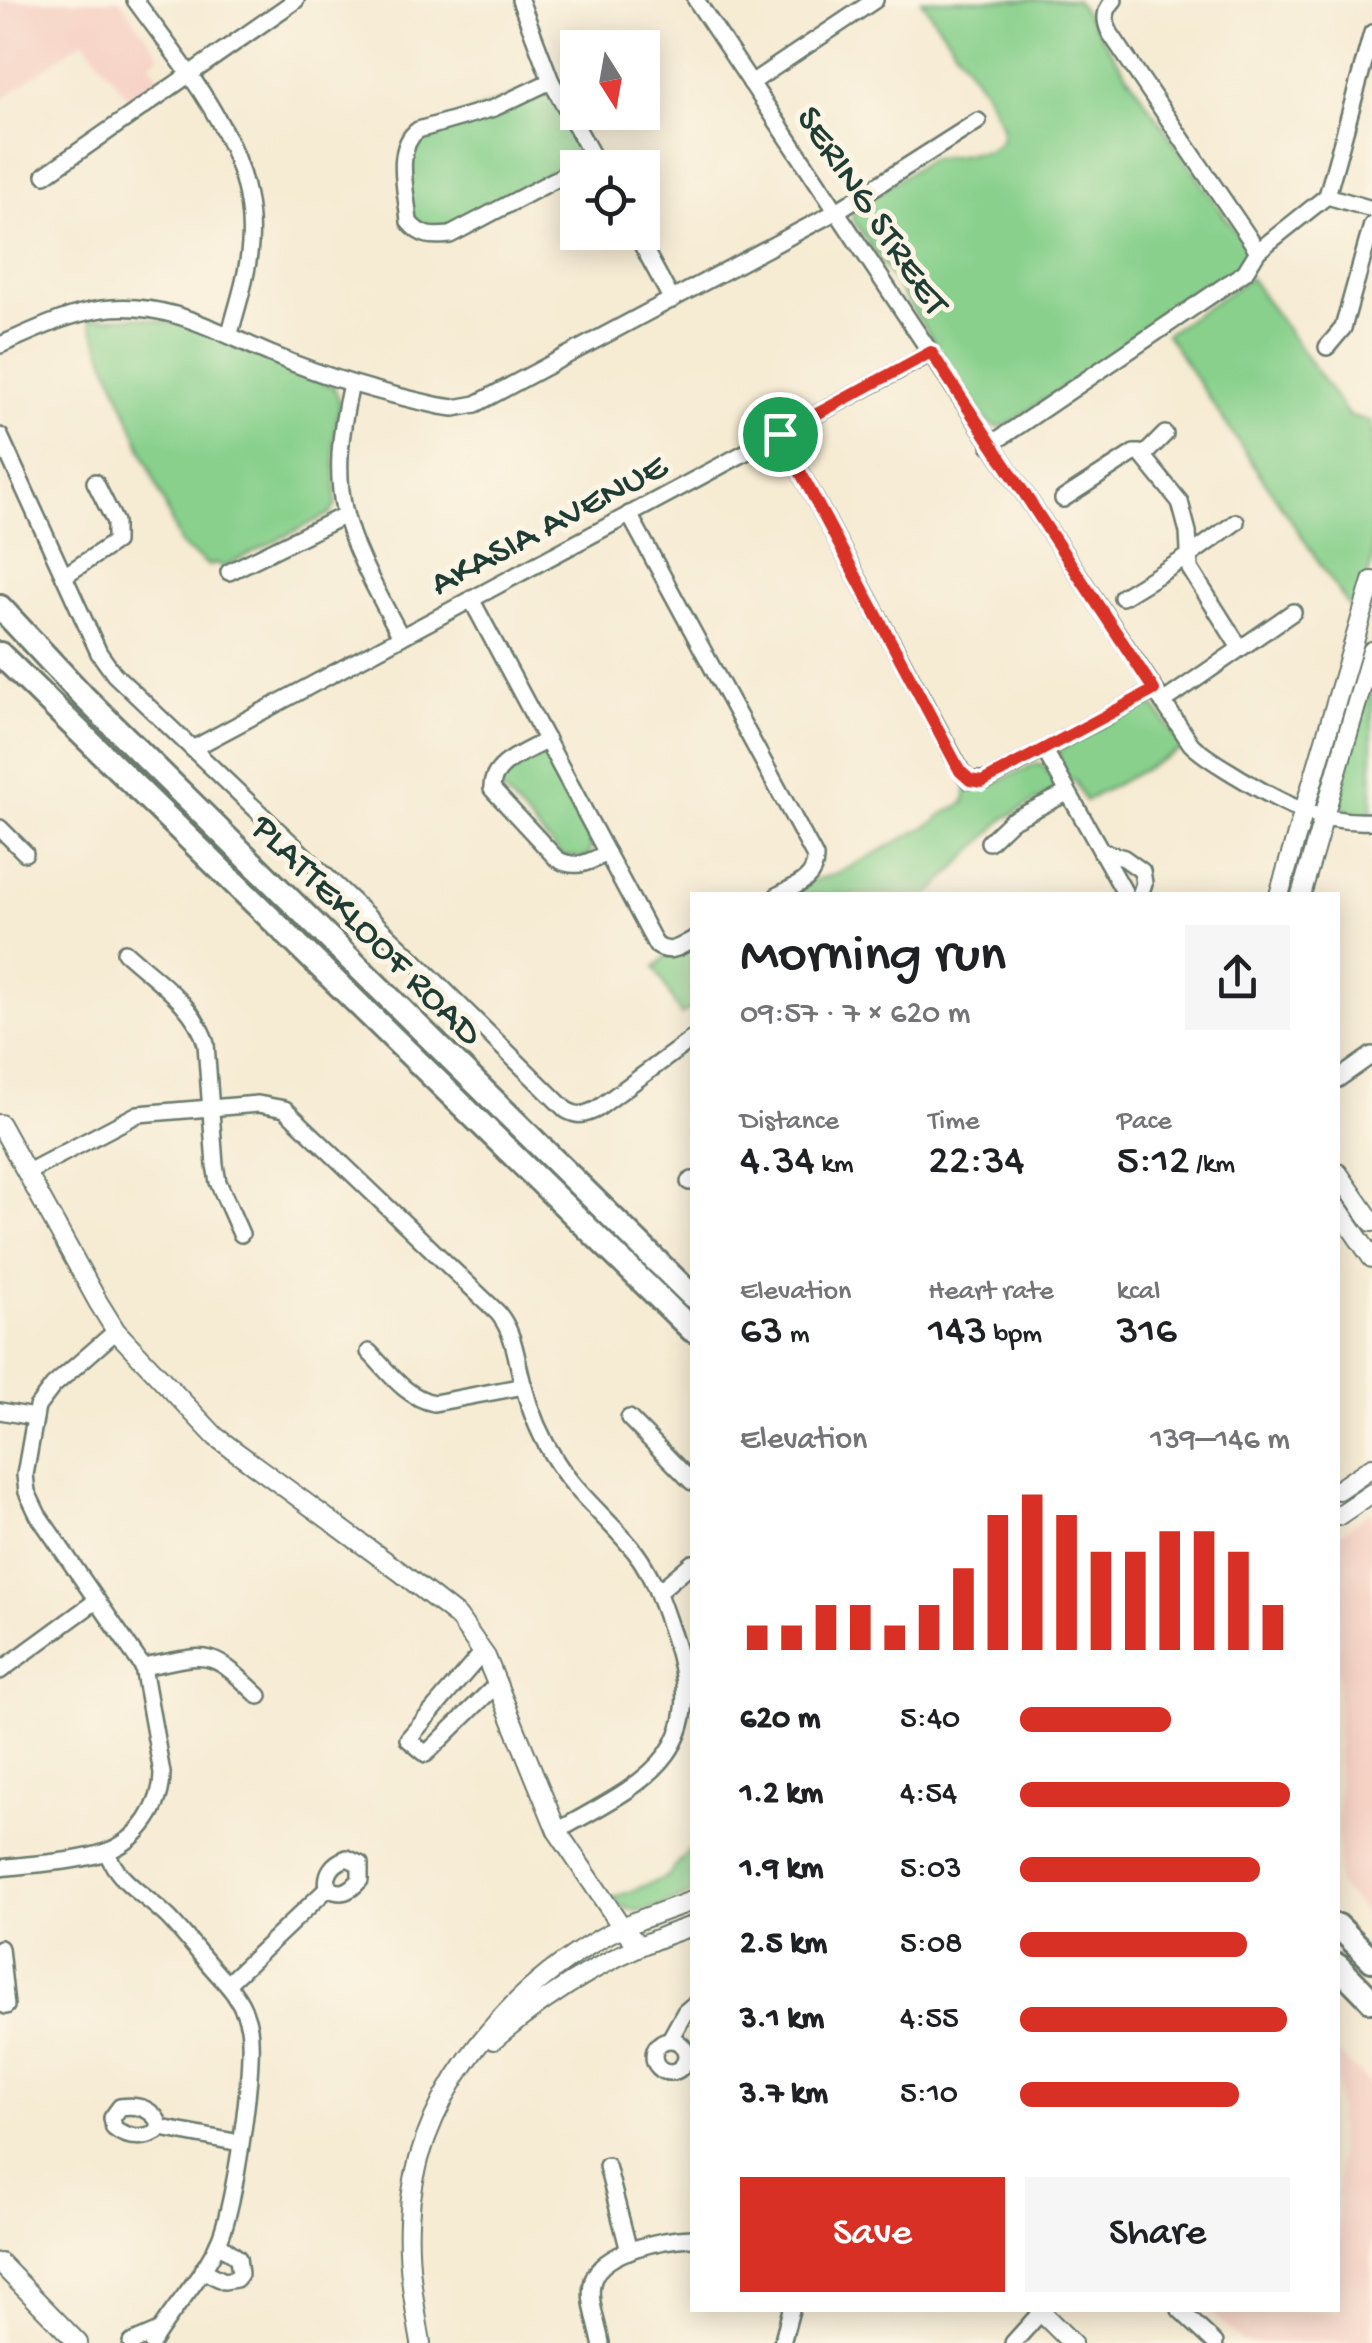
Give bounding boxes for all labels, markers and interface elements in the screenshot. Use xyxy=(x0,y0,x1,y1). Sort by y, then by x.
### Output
north arrow xyxy=(560,30,660,130)
map controls xyxy=(560,30,660,250)
street label: SERING STREET xyxy=(784,100,957,326)
button: locate xyxy=(560,150,660,250)
pin xyxy=(738,392,823,477)
icon: arrive xyxy=(753,407,808,462)
street label: AKASIA AVENUE xyxy=(424,446,677,608)
street label: PLATTEKLOOF ROAD xyxy=(239,807,490,1057)
button: share xyxy=(1185,925,1290,1030)
text: Morning run xyxy=(740,926,1006,990)
text: 09:57 · 7 × 620 m xyxy=(740,996,971,1034)
text: Distance xyxy=(740,1106,839,1139)
text: Time xyxy=(928,1106,980,1139)
text: Pace xyxy=(1117,1106,1172,1139)
text: 4.34 xyxy=(740,1139,815,1188)
text: 22:34 xyxy=(928,1139,1024,1188)
text: 5:12 xyxy=(1117,1139,1189,1188)
text: km xyxy=(815,1149,854,1182)
text: /km xyxy=(1189,1149,1235,1182)
text: Elevation xyxy=(740,1276,851,1309)
text: Heart rate xyxy=(928,1276,1054,1309)
text: kcal xyxy=(1117,1276,1160,1309)
text: 63 xyxy=(740,1309,783,1358)
text: 143 xyxy=(928,1309,987,1358)
text: 316 xyxy=(1117,1309,1177,1358)
text: m xyxy=(783,1319,810,1352)
text: bpm xyxy=(987,1319,1042,1352)
text: Elevation xyxy=(740,1422,867,1460)
text: 139–146 m xyxy=(1150,1422,1290,1460)
text: 620 m xyxy=(740,1701,820,1739)
text: 5:40 xyxy=(900,1701,960,1739)
text: 1.2 km xyxy=(740,1776,823,1814)
text: 4:54 xyxy=(900,1776,957,1814)
text: 1.9 km xyxy=(740,1851,824,1889)
text: 5:03 xyxy=(900,1851,962,1889)
text: 2.5 km xyxy=(740,1926,827,1964)
text: 5:08 xyxy=(900,1926,963,1964)
text: 3.1 km xyxy=(740,2001,824,2039)
text: 4:55 xyxy=(900,2001,959,2039)
text: 3.7 km xyxy=(740,2076,828,2114)
text: 5:10 xyxy=(900,2076,958,2114)
button: Save xyxy=(740,2177,1005,2292)
button: Share xyxy=(1025,2177,1290,2292)

